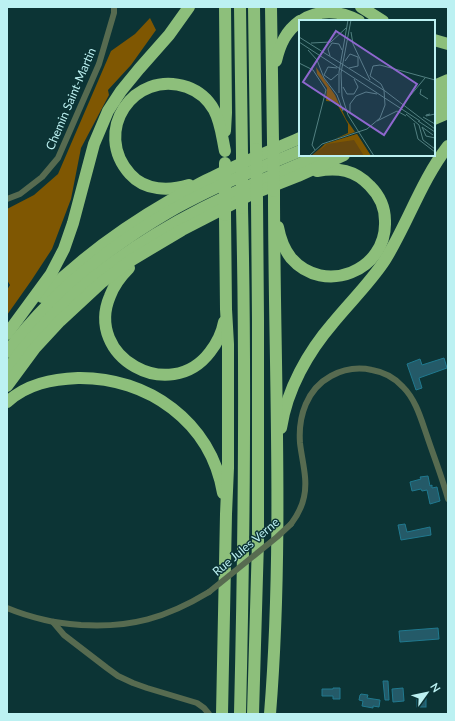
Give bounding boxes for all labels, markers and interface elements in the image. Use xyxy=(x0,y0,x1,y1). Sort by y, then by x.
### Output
inset map xyxy=(299,20,435,156)
street label: Chemin Saint-Martin xyxy=(42,45,99,152)
street label: Rue Jules Verne xyxy=(209,514,282,579)
north arrow xyxy=(407,673,447,713)
text: N xyxy=(428,680,444,694)

